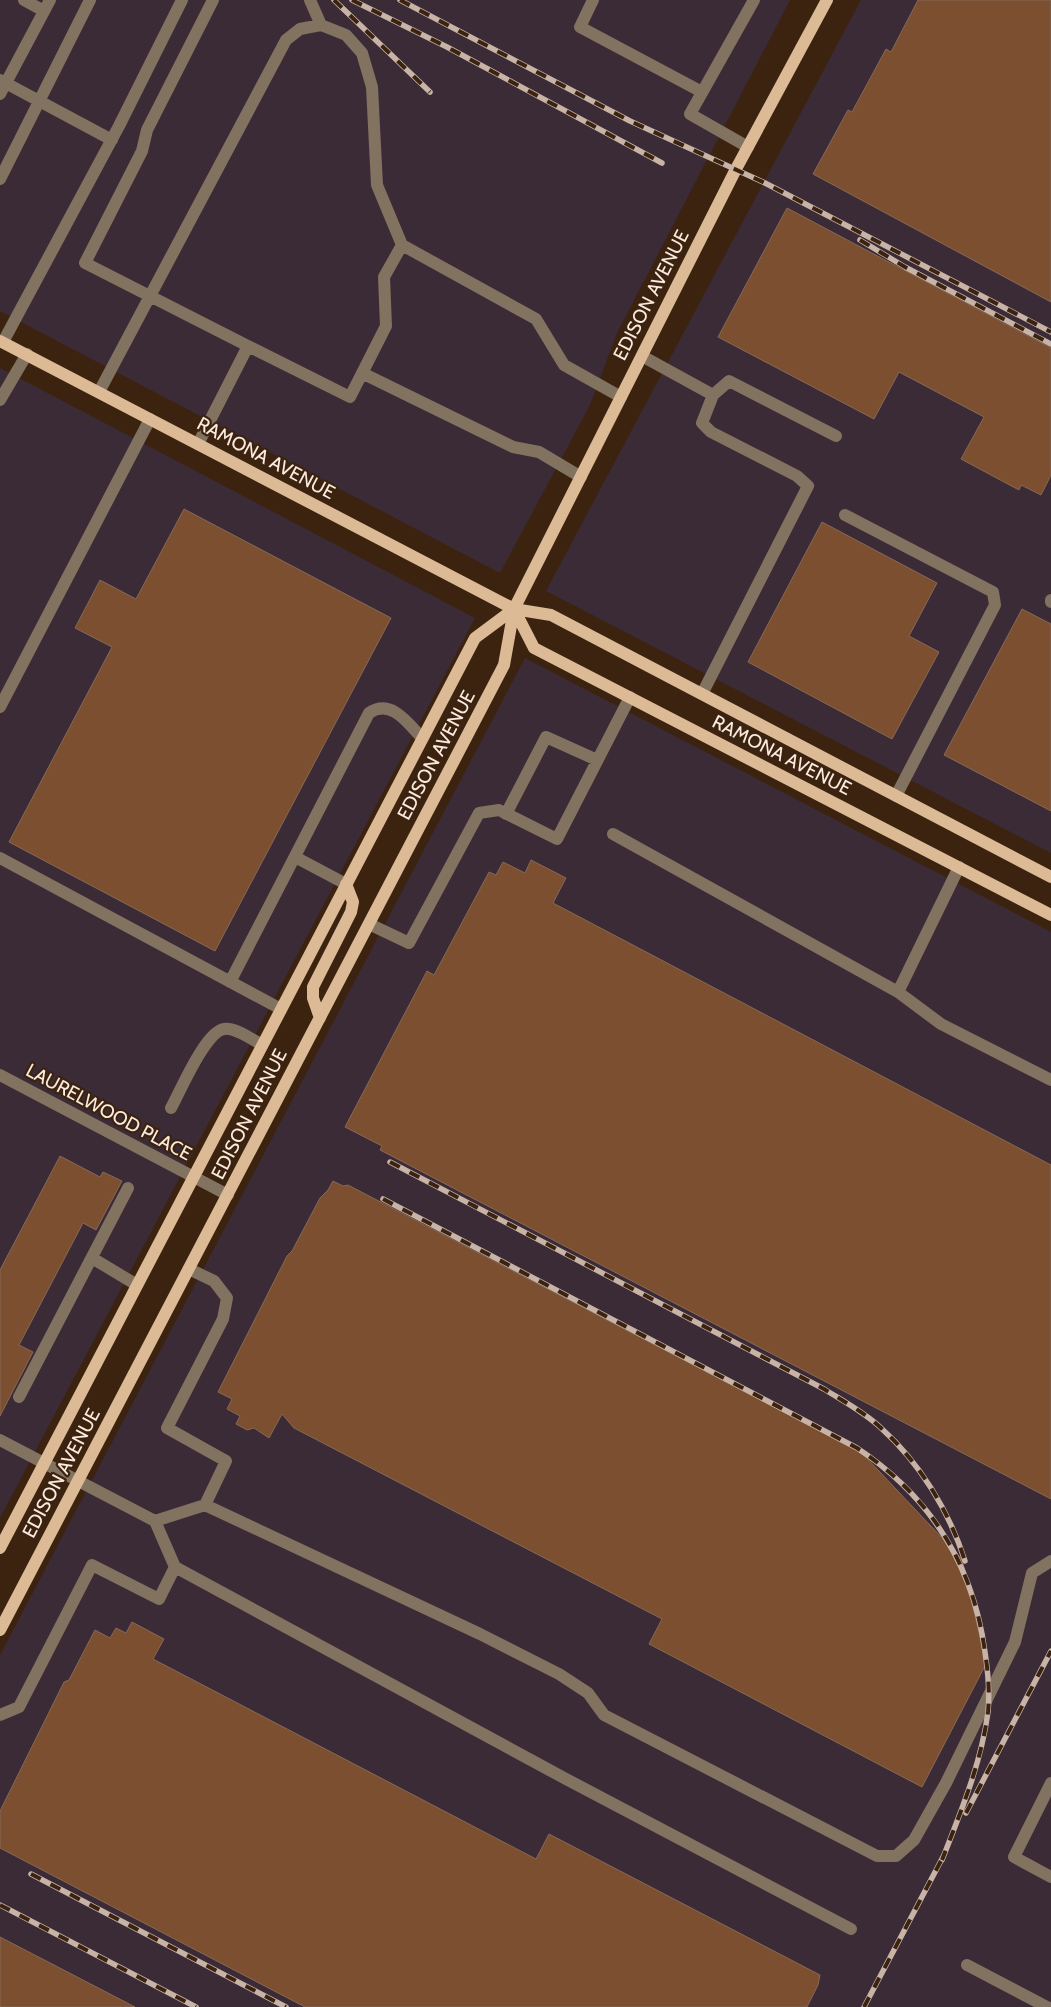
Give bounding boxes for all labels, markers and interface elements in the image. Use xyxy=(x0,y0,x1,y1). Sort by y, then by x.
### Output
street label: EDISON AVENUE xyxy=(608,226,694,364)
street label: RAMONA AVENUE xyxy=(193,412,339,504)
street label: EDISON AVENUE xyxy=(392,686,480,824)
street label: RAMONA AVENUE xyxy=(709,710,855,800)
street label: EDISON AVENUE xyxy=(206,1045,292,1183)
street label: LAURELWOOD PLACE xyxy=(22,1059,196,1165)
street label: EDISON AVENUE xyxy=(17,1404,105,1542)

